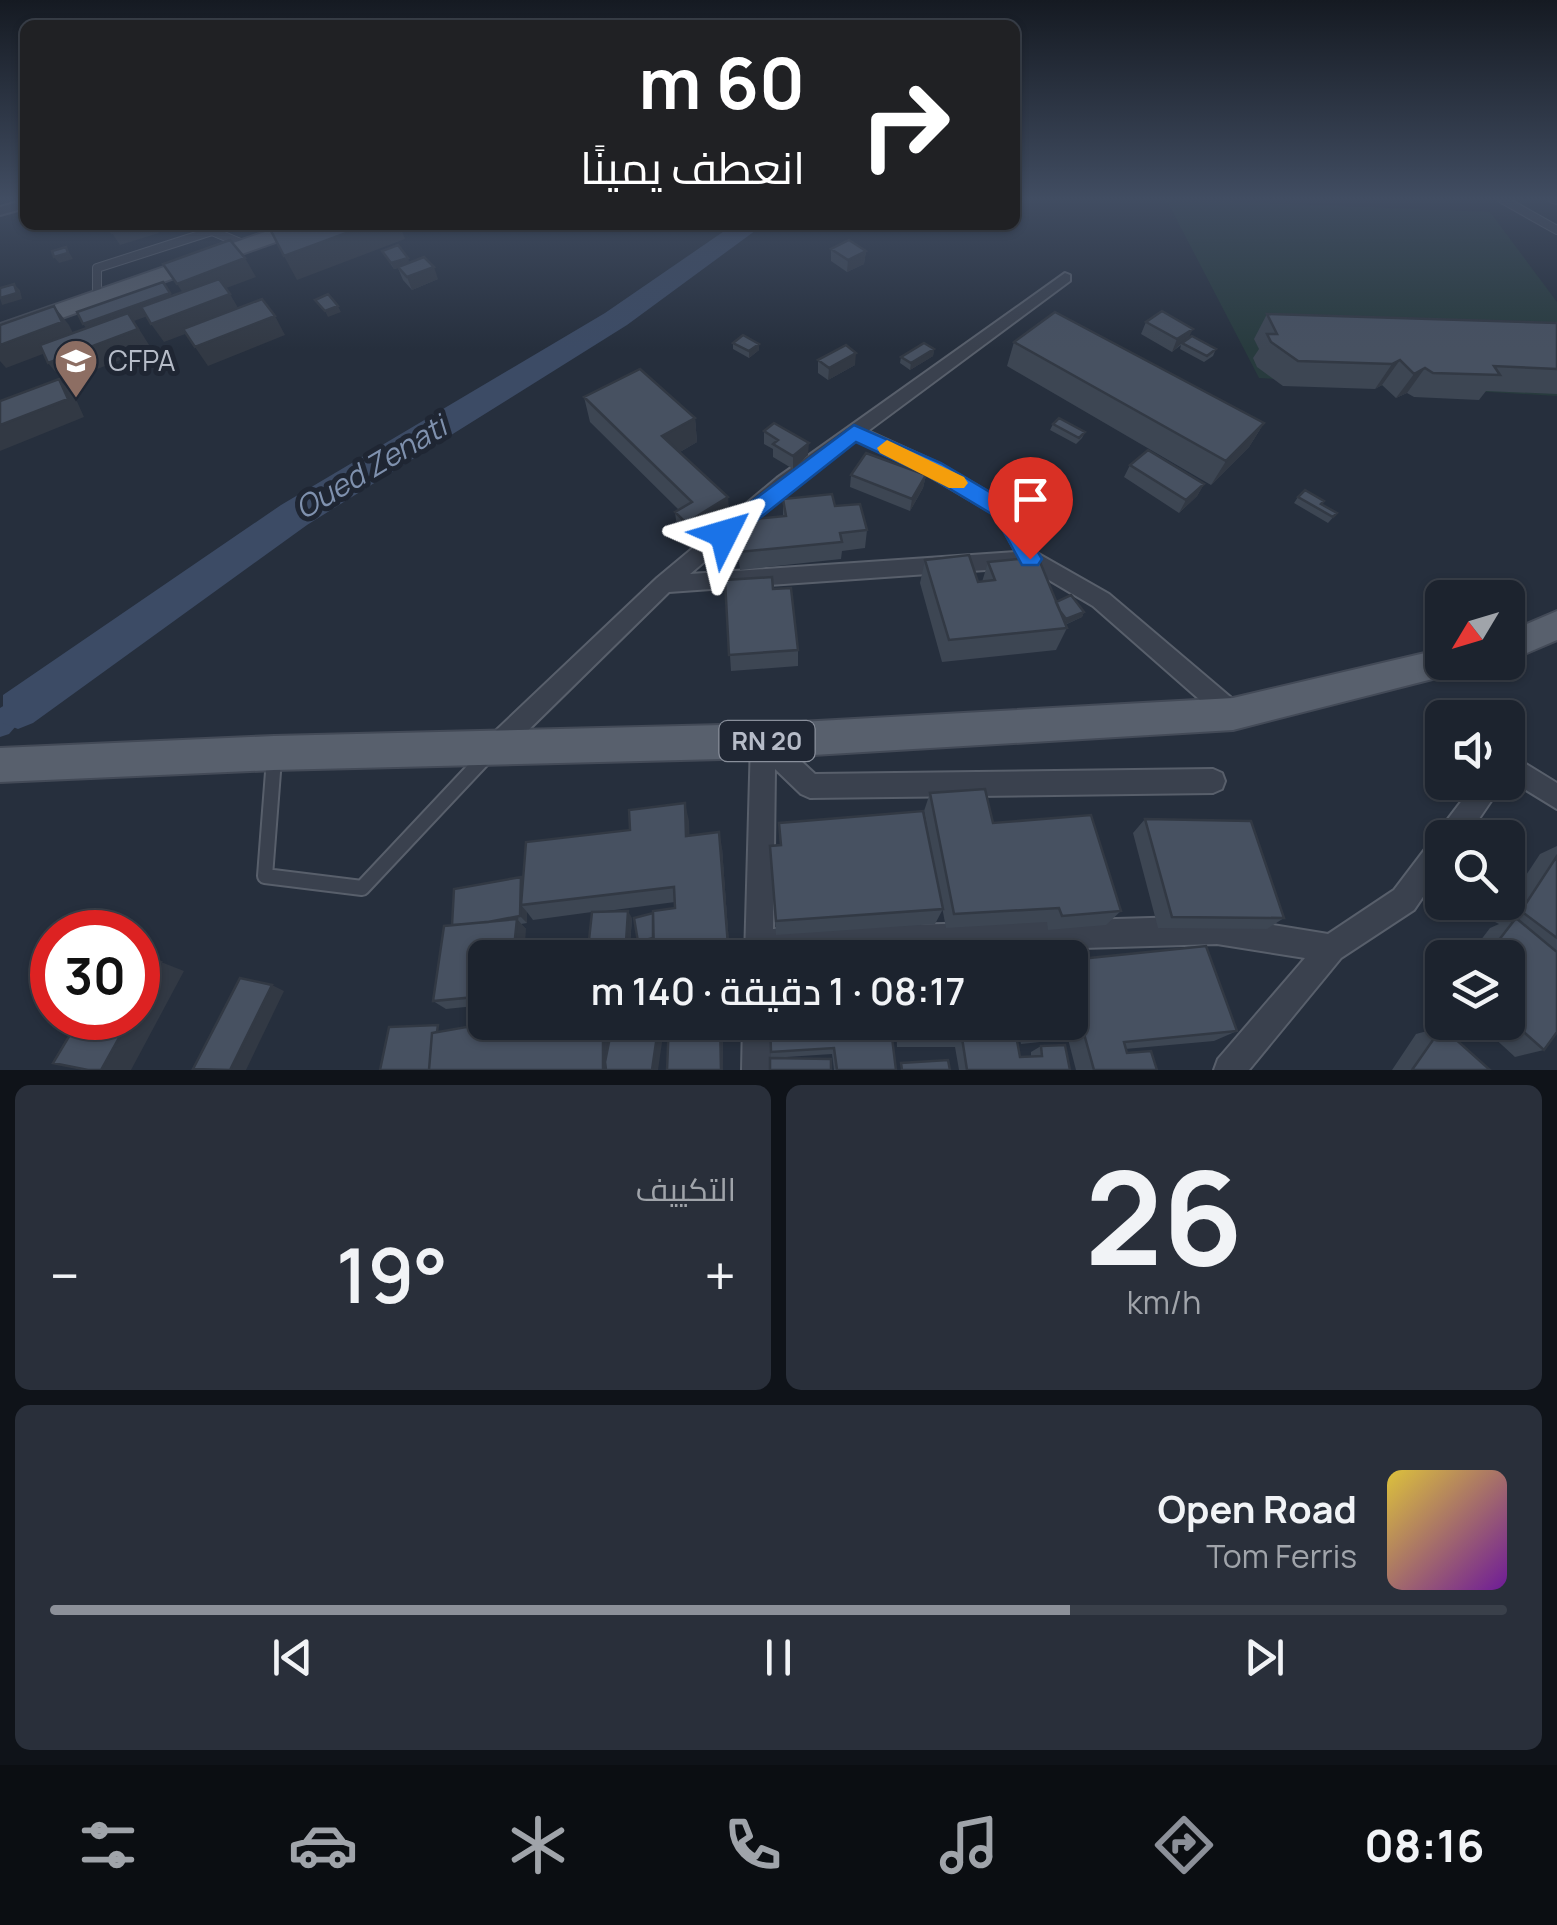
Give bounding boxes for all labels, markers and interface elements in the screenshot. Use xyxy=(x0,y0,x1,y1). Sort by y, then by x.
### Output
text: 60 m xyxy=(638,34,805,130)
icon: right xyxy=(840,60,970,190)
text: انعطف يمينًا xyxy=(580,136,805,198)
school or university icon: CFPA xyxy=(53,338,99,399)
place label: CFPA xyxy=(108,341,176,379)
water label: Oued Zenati xyxy=(287,403,457,528)
pin xyxy=(988,457,1073,560)
icon: arrive xyxy=(1003,472,1058,527)
position arrow xyxy=(672,482,776,586)
north arrow xyxy=(1425,580,1525,680)
map controls xyxy=(1425,580,1525,1040)
button: sound xyxy=(1425,700,1525,800)
road number: RN 20 xyxy=(720,721,814,761)
button: search xyxy=(1425,820,1525,920)
speed limit sign: 30 xyxy=(30,910,160,1040)
button: layers xyxy=(1425,940,1525,1040)
text: 08:17 · 1 دقيقة · 140 m xyxy=(591,964,965,1016)
text: 26 xyxy=(1085,1126,1243,1304)
text: التكييف xyxy=(636,1167,736,1211)
text: 19° xyxy=(336,1223,448,1326)
text: − xyxy=(50,1237,80,1313)
text: + xyxy=(704,1237,736,1313)
text: km/h xyxy=(1127,1280,1201,1324)
text: Open Road xyxy=(1158,1482,1357,1534)
text: Tom Ferris xyxy=(1206,1534,1357,1578)
icon: previous xyxy=(265,1630,320,1685)
icon: pause xyxy=(751,1630,806,1685)
icon: next xyxy=(1237,1630,1292,1685)
icon: filters xyxy=(73,1810,143,1880)
icon: car xyxy=(288,1810,358,1880)
icon: climate xyxy=(503,1810,573,1880)
icon: phone xyxy=(718,1810,788,1880)
icon: music xyxy=(934,1810,1004,1880)
icon: directions xyxy=(1149,1810,1219,1880)
text: 08:16 xyxy=(1364,1814,1484,1876)

